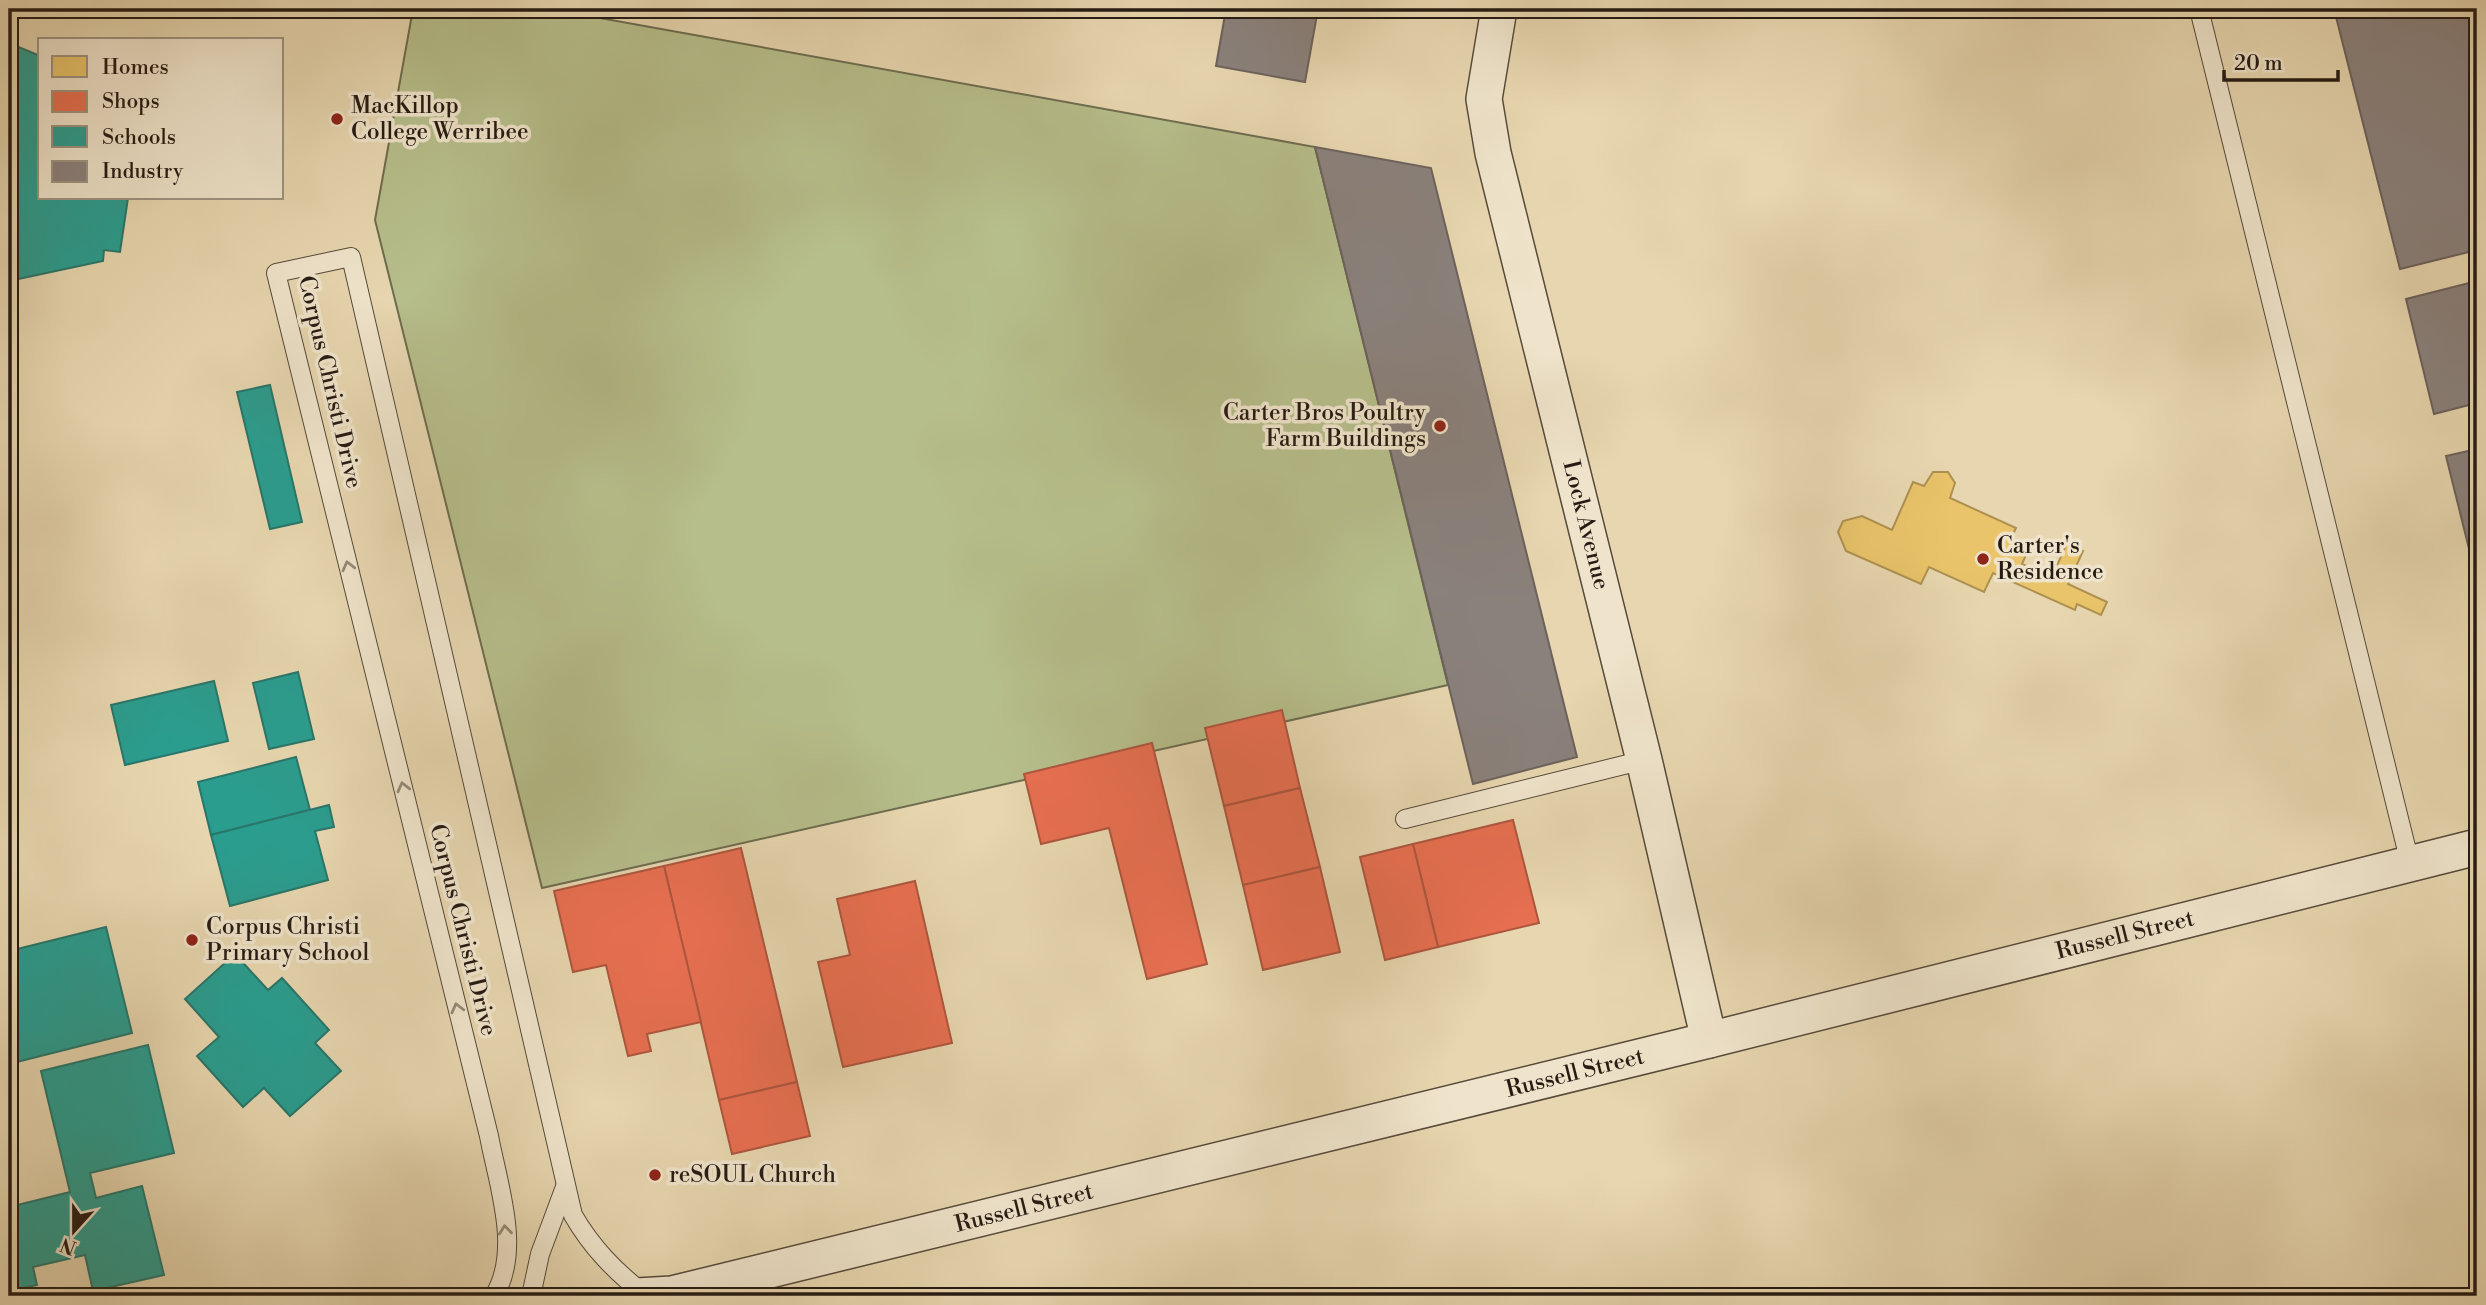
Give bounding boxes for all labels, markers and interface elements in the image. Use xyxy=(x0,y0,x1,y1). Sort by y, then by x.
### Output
legend xyxy=(38,38,284,200)
scale bar xyxy=(2224,38,2337,82)
text: 20 m xyxy=(2234,51,2283,77)
text: Homes xyxy=(102,55,169,81)
text: Shops xyxy=(102,89,160,115)
place label: MacKillop College Werribee xyxy=(351,92,529,146)
marker: MacKillop College Werribee xyxy=(329,111,345,127)
text: Schools xyxy=(102,125,176,151)
text: Industry xyxy=(102,159,184,185)
street label: Corpus Christi Drive xyxy=(292,273,368,491)
place label: Carter Bros Poultry Farm Buildings xyxy=(1223,399,1427,453)
marker: Carter Bros Poultry Farm Buildings xyxy=(1432,418,1448,434)
street label: Lock Avenue xyxy=(1556,457,1616,593)
place label: Carter's Residence xyxy=(1997,532,2104,586)
marker: Carter's Residence xyxy=(1975,551,1991,567)
one-way arrow xyxy=(342,561,356,573)
one-way arrow xyxy=(397,781,411,793)
street label: Corpus Christi Drive xyxy=(423,821,503,1039)
street label: Russell Street xyxy=(2053,904,2197,966)
place label: Corpus Christi Primary School xyxy=(206,913,369,967)
marker: Corpus Christi Primary School xyxy=(184,932,200,948)
one-way arrow xyxy=(451,1002,465,1014)
street label: Russell Street xyxy=(1503,1042,1647,1104)
place label: reSOUL Church xyxy=(669,1161,836,1189)
marker: reSOUL Church xyxy=(647,1167,663,1183)
street label: Russell Street xyxy=(952,1177,1096,1239)
north arrow xyxy=(38,1196,108,1266)
one-way arrow xyxy=(498,1225,513,1236)
text: N xyxy=(57,1232,80,1260)

